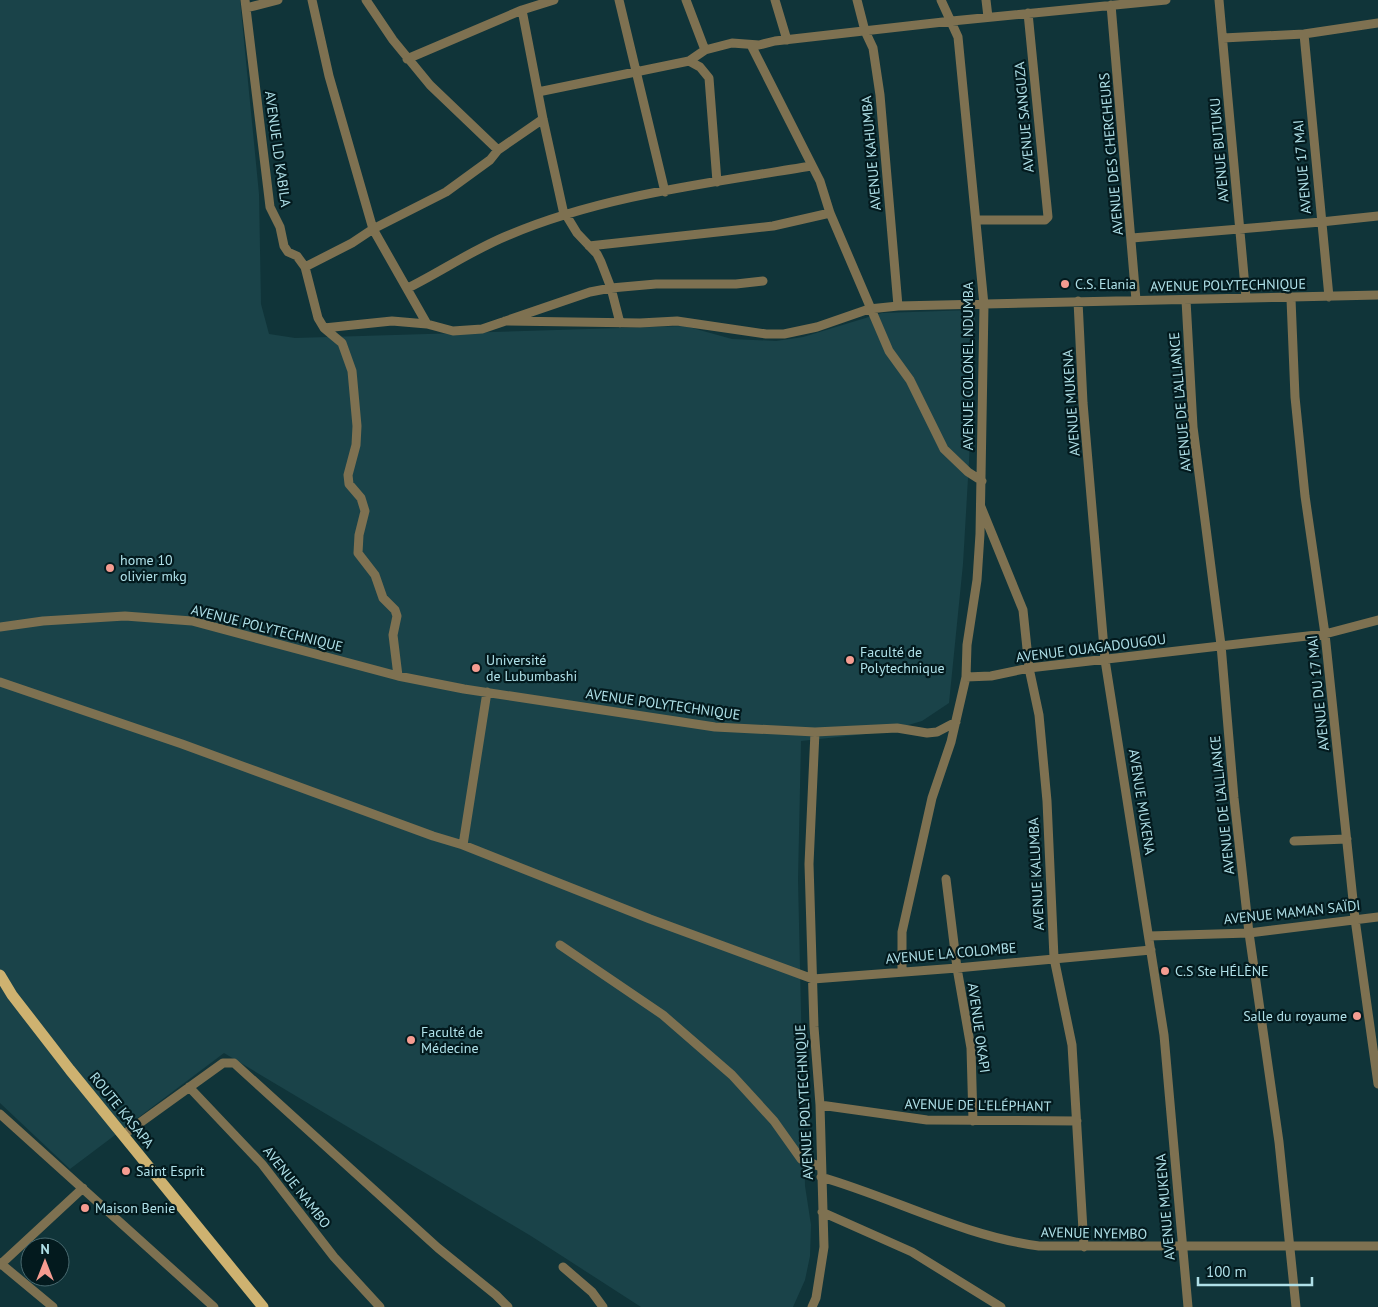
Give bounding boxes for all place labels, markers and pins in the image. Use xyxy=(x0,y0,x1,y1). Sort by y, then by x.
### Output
place label: C.S. Elania xyxy=(1075,275,1136,293)
marker: C.S. Elania xyxy=(1059,278,1071,290)
place label: home 10 olivier mkg xyxy=(120,551,187,585)
marker: home 10 olivier mkg xyxy=(104,562,116,574)
place label: Faculté de Polytechnique xyxy=(860,643,945,677)
place label: Université de Lubumbashi xyxy=(486,651,577,685)
marker: Faculté de Polytechnique xyxy=(844,654,856,666)
marker: Université de Lubumbashi xyxy=(470,662,482,674)
place label: C.S Ste HÉLÈNE xyxy=(1175,962,1269,980)
marker: C.S Ste HÉLÈNE xyxy=(1159,965,1171,977)
place label: Salle du royaume xyxy=(1243,1007,1347,1025)
marker: Salle du royaume xyxy=(1351,1010,1363,1022)
place label: Faculté de Médecine xyxy=(421,1023,483,1057)
marker: Faculté de Médecine xyxy=(405,1034,417,1046)
place label: Saint Esprit xyxy=(136,1162,205,1180)
marker: Saint Esprit xyxy=(120,1165,132,1177)
place label: Maison Benie xyxy=(95,1199,175,1217)
marker: Maison Benie xyxy=(79,1202,91,1214)

